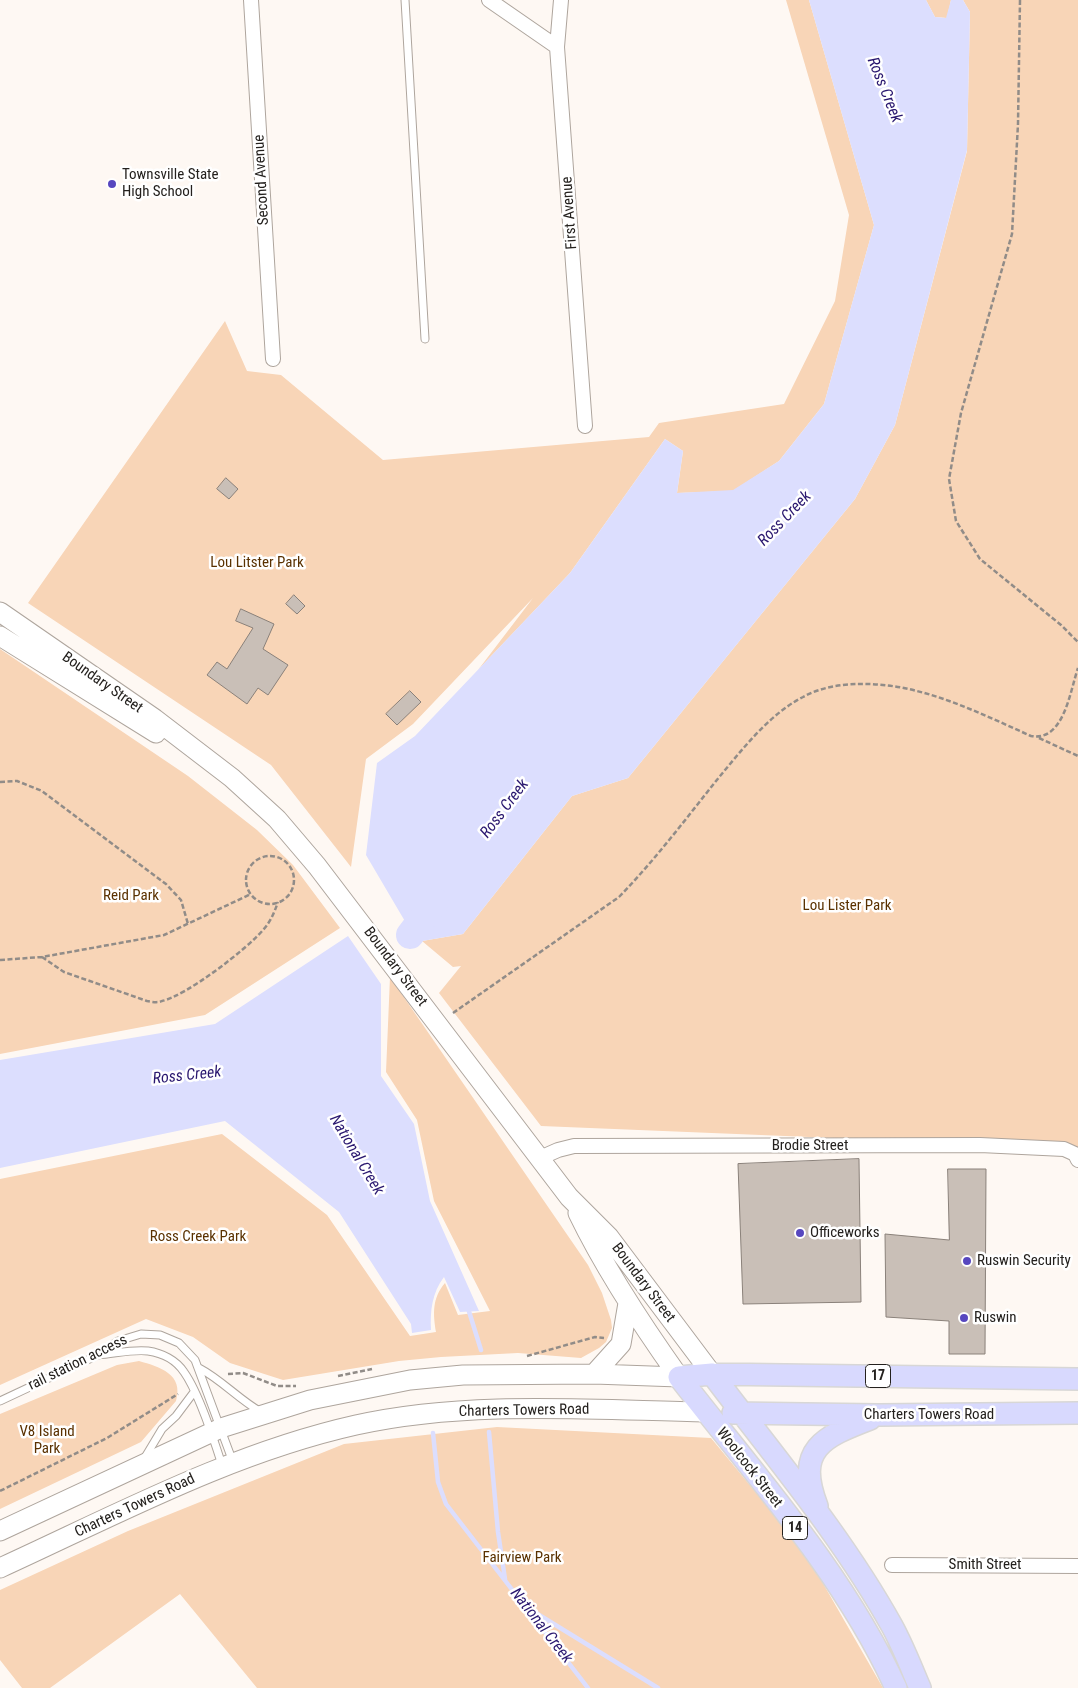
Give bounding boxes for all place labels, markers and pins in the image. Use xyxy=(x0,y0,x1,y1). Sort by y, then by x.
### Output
place label: Townsville State High School xyxy=(122,166,219,201)
marker: Townsville State High School xyxy=(106,178,118,190)
place label: Officeworks xyxy=(810,1224,880,1242)
marker: Officeworks xyxy=(794,1227,806,1239)
place label: Ruswin Security xyxy=(977,1252,1071,1270)
marker: Ruswin Security xyxy=(961,1255,973,1267)
place label: Ruswin xyxy=(974,1309,1017,1327)
marker: Ruswin xyxy=(958,1312,970,1324)

